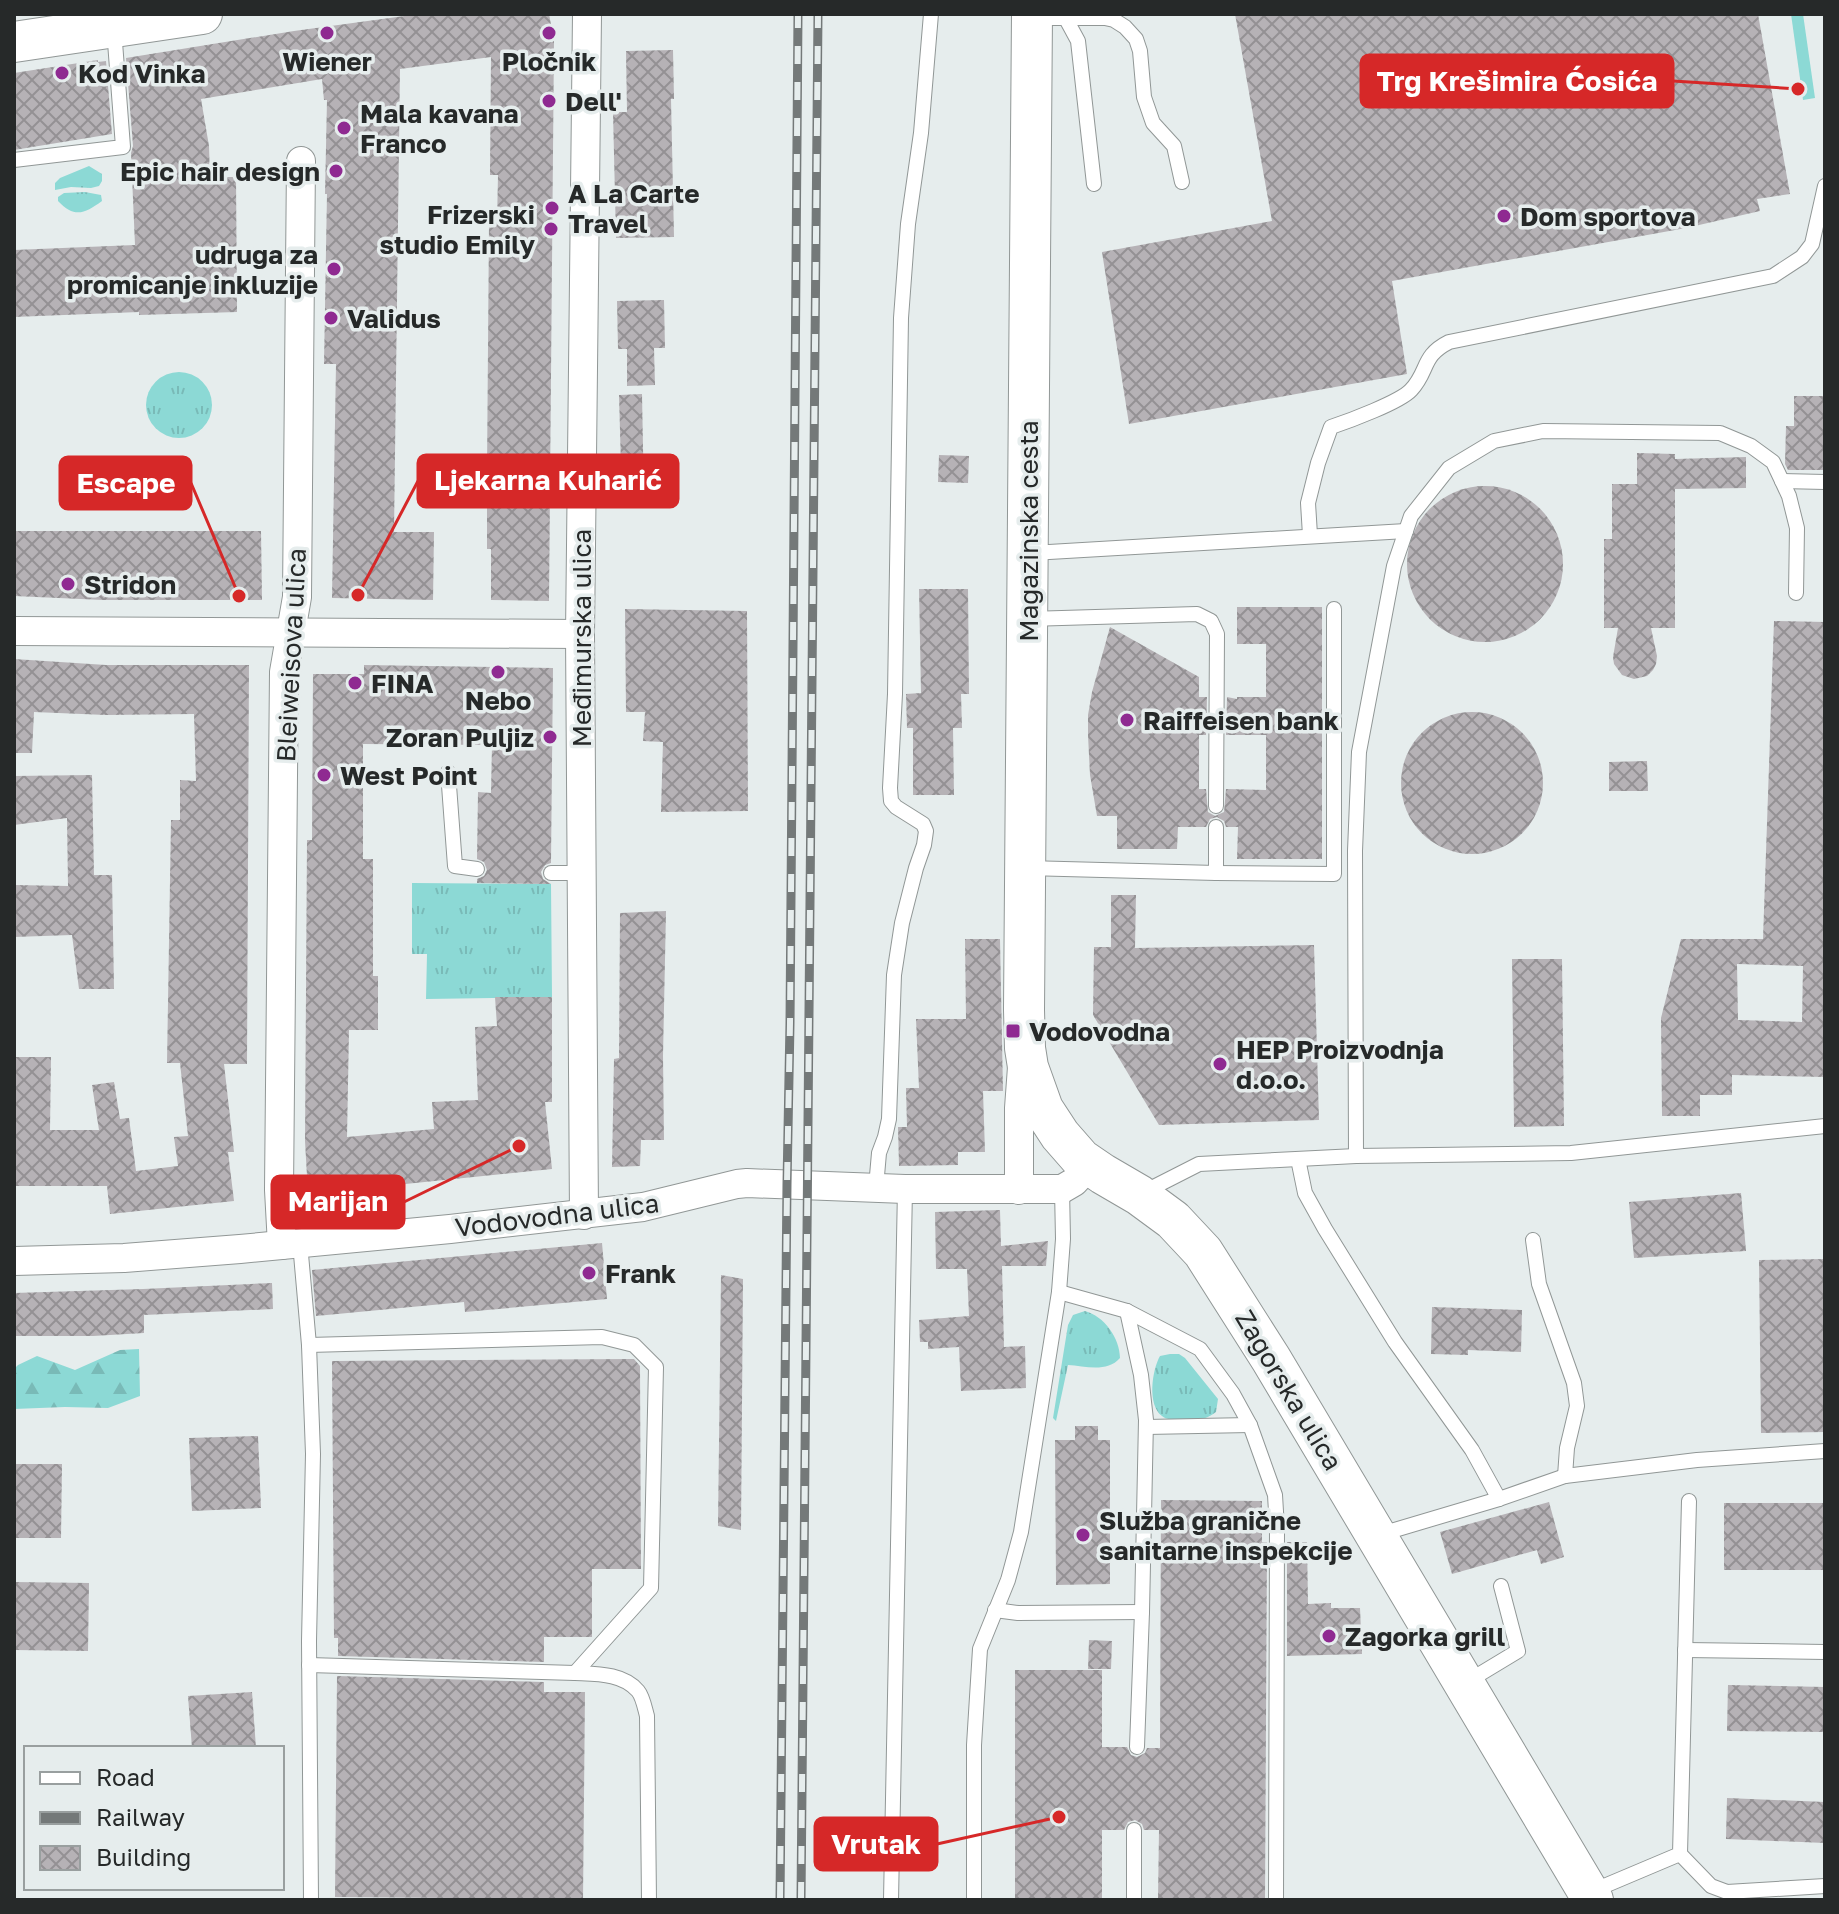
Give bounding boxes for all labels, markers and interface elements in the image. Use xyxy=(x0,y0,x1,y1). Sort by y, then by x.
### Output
marker: Wiener xyxy=(318,24,336,42)
marker: Pločnik xyxy=(540,24,558,42)
place label: Wiener xyxy=(282,46,372,77)
place label: Pločnik xyxy=(502,46,596,77)
callout: Trg Krešimira Ćosića xyxy=(1361,55,1673,107)
place label: Kod Vinka xyxy=(78,58,206,89)
marker: Kod Vinka xyxy=(53,64,71,82)
text: Trg Krešimira Ćosića xyxy=(1377,64,1657,97)
place label: Dell' xyxy=(565,86,622,117)
marker: Dell' xyxy=(540,92,558,110)
place label: Mala kavana Franco xyxy=(360,98,519,159)
marker: Mala kavana Franco xyxy=(335,119,353,137)
place label: Epic hair design xyxy=(120,156,320,187)
marker: Epic hair design xyxy=(327,162,345,180)
place label: A La Carte Travel xyxy=(568,178,700,239)
place label: Frizerski studio Emily xyxy=(380,199,535,260)
marker: A La Carte Travel xyxy=(543,199,561,217)
place label: Dom sportova xyxy=(1520,201,1696,232)
marker: Dom sportova xyxy=(1495,207,1513,225)
marker: Frizerski studio Emily xyxy=(542,220,560,238)
place label: udruga za promicanje inkluzije xyxy=(67,239,318,300)
marker: udruga za promicanje inkluzije xyxy=(325,260,343,278)
place label: Validus xyxy=(347,303,441,334)
marker: Validus xyxy=(322,309,340,327)
street label: Magazinska cesta xyxy=(1013,420,1044,642)
callout: Ljekarna Kuharić xyxy=(418,455,678,507)
callout: Escape xyxy=(60,457,191,509)
text: Ljekarna Kuharić xyxy=(434,463,662,496)
text: Escape xyxy=(76,466,176,499)
street label: Međimurska ulica xyxy=(566,529,597,747)
street label: Bleiweisova ulica xyxy=(270,547,312,763)
place label: Stridon xyxy=(84,569,176,600)
marker: Stridon xyxy=(59,575,77,593)
marker: Nebo xyxy=(489,663,507,681)
place label: FINA xyxy=(371,668,434,699)
marker: FINA xyxy=(346,674,364,692)
place label: Nebo xyxy=(465,685,531,716)
place label: Raiffeisen bank xyxy=(1143,705,1339,736)
marker: Raiffeisen bank xyxy=(1118,711,1136,729)
place label: Zoran Puljiz xyxy=(386,722,534,753)
marker: Zoran Puljiz xyxy=(541,728,559,746)
place label: West Point xyxy=(340,760,477,791)
marker: West Point xyxy=(315,766,333,784)
place label: Vodovodna xyxy=(1029,1016,1170,1047)
marker: Vodovodna xyxy=(1004,1022,1022,1040)
place label: HEP Proizvodnja d.o.o. xyxy=(1236,1034,1444,1095)
marker: HEP Proizvodnja d.o.o. xyxy=(1211,1055,1229,1073)
callout: Marijan xyxy=(272,1176,404,1228)
text: Marijan xyxy=(288,1184,388,1217)
street label: Vodovodna ulica xyxy=(453,1187,661,1243)
place label: Frank xyxy=(605,1258,676,1289)
marker: Frank xyxy=(580,1264,598,1282)
street label: Zagorska ulica xyxy=(1229,1304,1349,1476)
place label: Služba granične sanitarne inspekcije xyxy=(1099,1505,1353,1566)
marker: Služba granične sanitarne inspekcije xyxy=(1074,1526,1092,1544)
place label: Zagorka grill xyxy=(1345,1621,1506,1652)
marker: Zagorka grill xyxy=(1320,1627,1338,1645)
legend xyxy=(24,1746,284,1890)
text: Road xyxy=(96,1762,155,1791)
text: Railway xyxy=(96,1802,185,1831)
callout: Vrutak xyxy=(815,1818,937,1870)
text: Vrutak xyxy=(831,1827,921,1860)
text: Building xyxy=(96,1842,191,1871)

